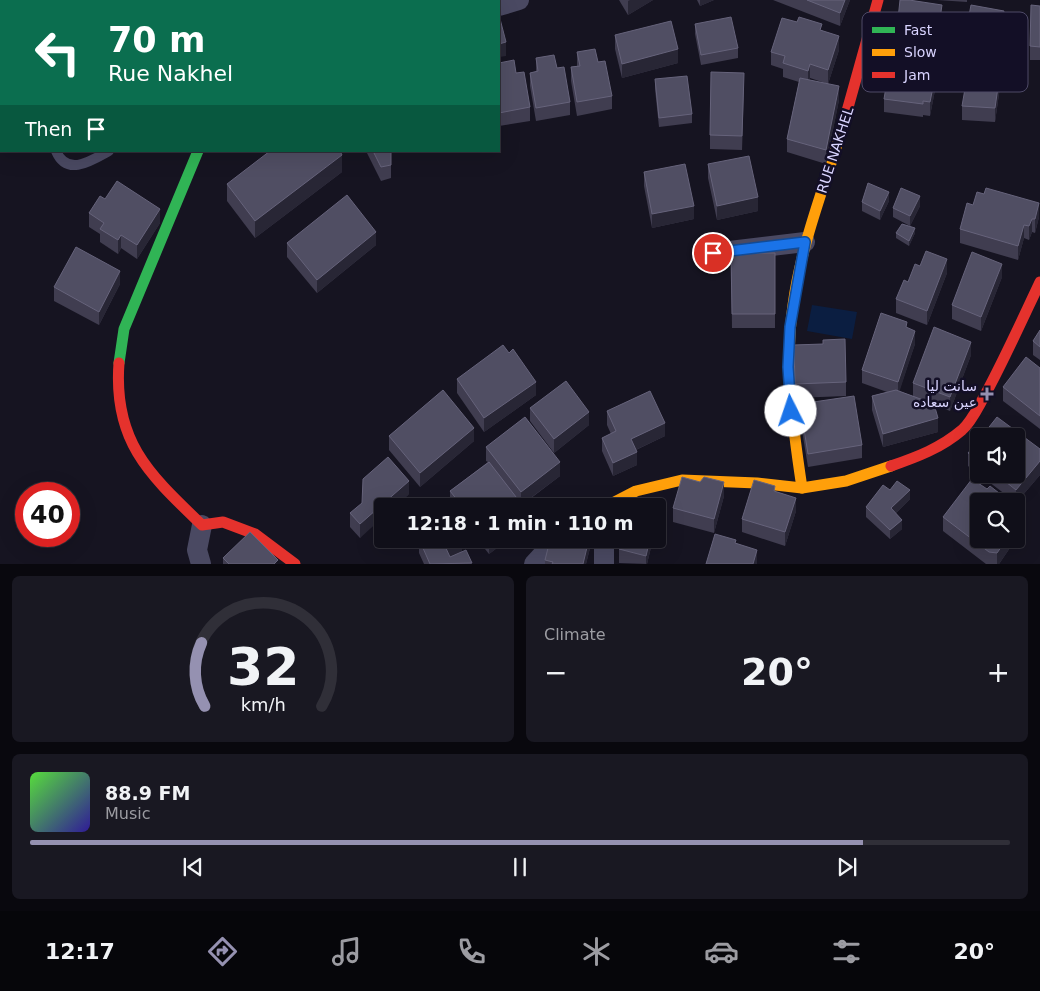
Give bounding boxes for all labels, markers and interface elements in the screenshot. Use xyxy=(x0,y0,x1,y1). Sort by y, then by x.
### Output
legend xyxy=(862,12,1028,92)
icon: left xyxy=(25,20,90,85)
text: 70 m xyxy=(108,20,205,60)
text: Fast xyxy=(904,22,933,38)
text: Slow xyxy=(904,44,937,60)
text: Rue Nakhel xyxy=(108,61,233,86)
text: Jam xyxy=(903,67,930,83)
street label: RUE NAKHEL xyxy=(814,105,857,195)
icon: arrive xyxy=(82,115,110,143)
text: Then xyxy=(25,118,72,140)
pin xyxy=(692,232,734,274)
icon: arrive xyxy=(699,239,727,267)
place label: سانت ليا عين سعاده xyxy=(913,378,977,411)
position arrow xyxy=(764,384,816,436)
marker: سانت ليا عين سعاده xyxy=(981,388,993,400)
map controls xyxy=(970,428,1025,548)
button: sound xyxy=(970,428,1025,483)
speed limit sign: 40 xyxy=(15,482,80,547)
button: search xyxy=(970,493,1025,548)
text: 12:18 · 1 min · 110 m xyxy=(406,512,634,534)
text: Climate xyxy=(544,625,606,644)
text: 32 xyxy=(227,637,299,697)
text: 20° xyxy=(741,650,813,694)
text: − xyxy=(544,656,567,689)
text: + xyxy=(987,656,1010,689)
text: km/h xyxy=(240,694,286,715)
text: 88.9 FM xyxy=(105,782,190,804)
text: Music xyxy=(105,804,151,823)
icon: previous xyxy=(179,853,207,881)
icon: pause xyxy=(506,853,534,881)
icon: next xyxy=(833,853,861,881)
icon: directions xyxy=(205,934,240,969)
icon: music xyxy=(329,934,364,969)
icon: phone xyxy=(454,934,489,969)
icon: climate xyxy=(579,934,614,969)
icon: car xyxy=(704,934,739,969)
icon: filters xyxy=(829,934,864,969)
text: 12:17 xyxy=(45,939,115,964)
text: 20° xyxy=(953,939,995,964)

